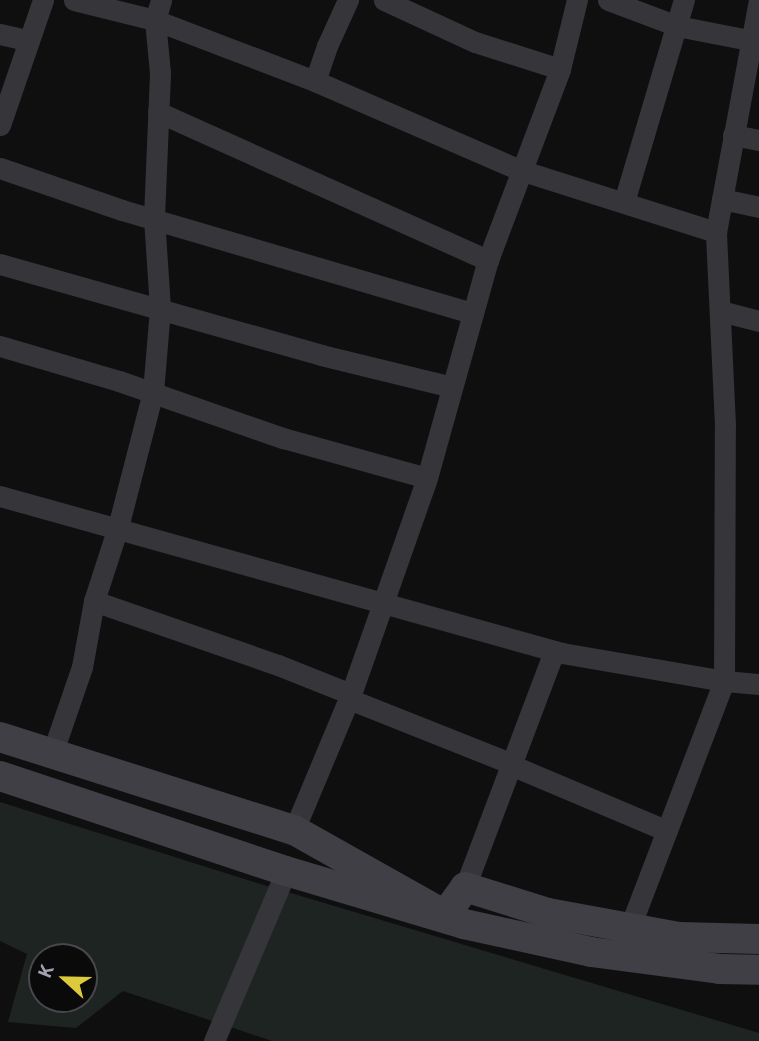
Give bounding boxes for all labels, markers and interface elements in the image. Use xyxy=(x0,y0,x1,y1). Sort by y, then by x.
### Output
north arrow xyxy=(28,943,98,1013)
text: K xyxy=(32,961,58,981)

